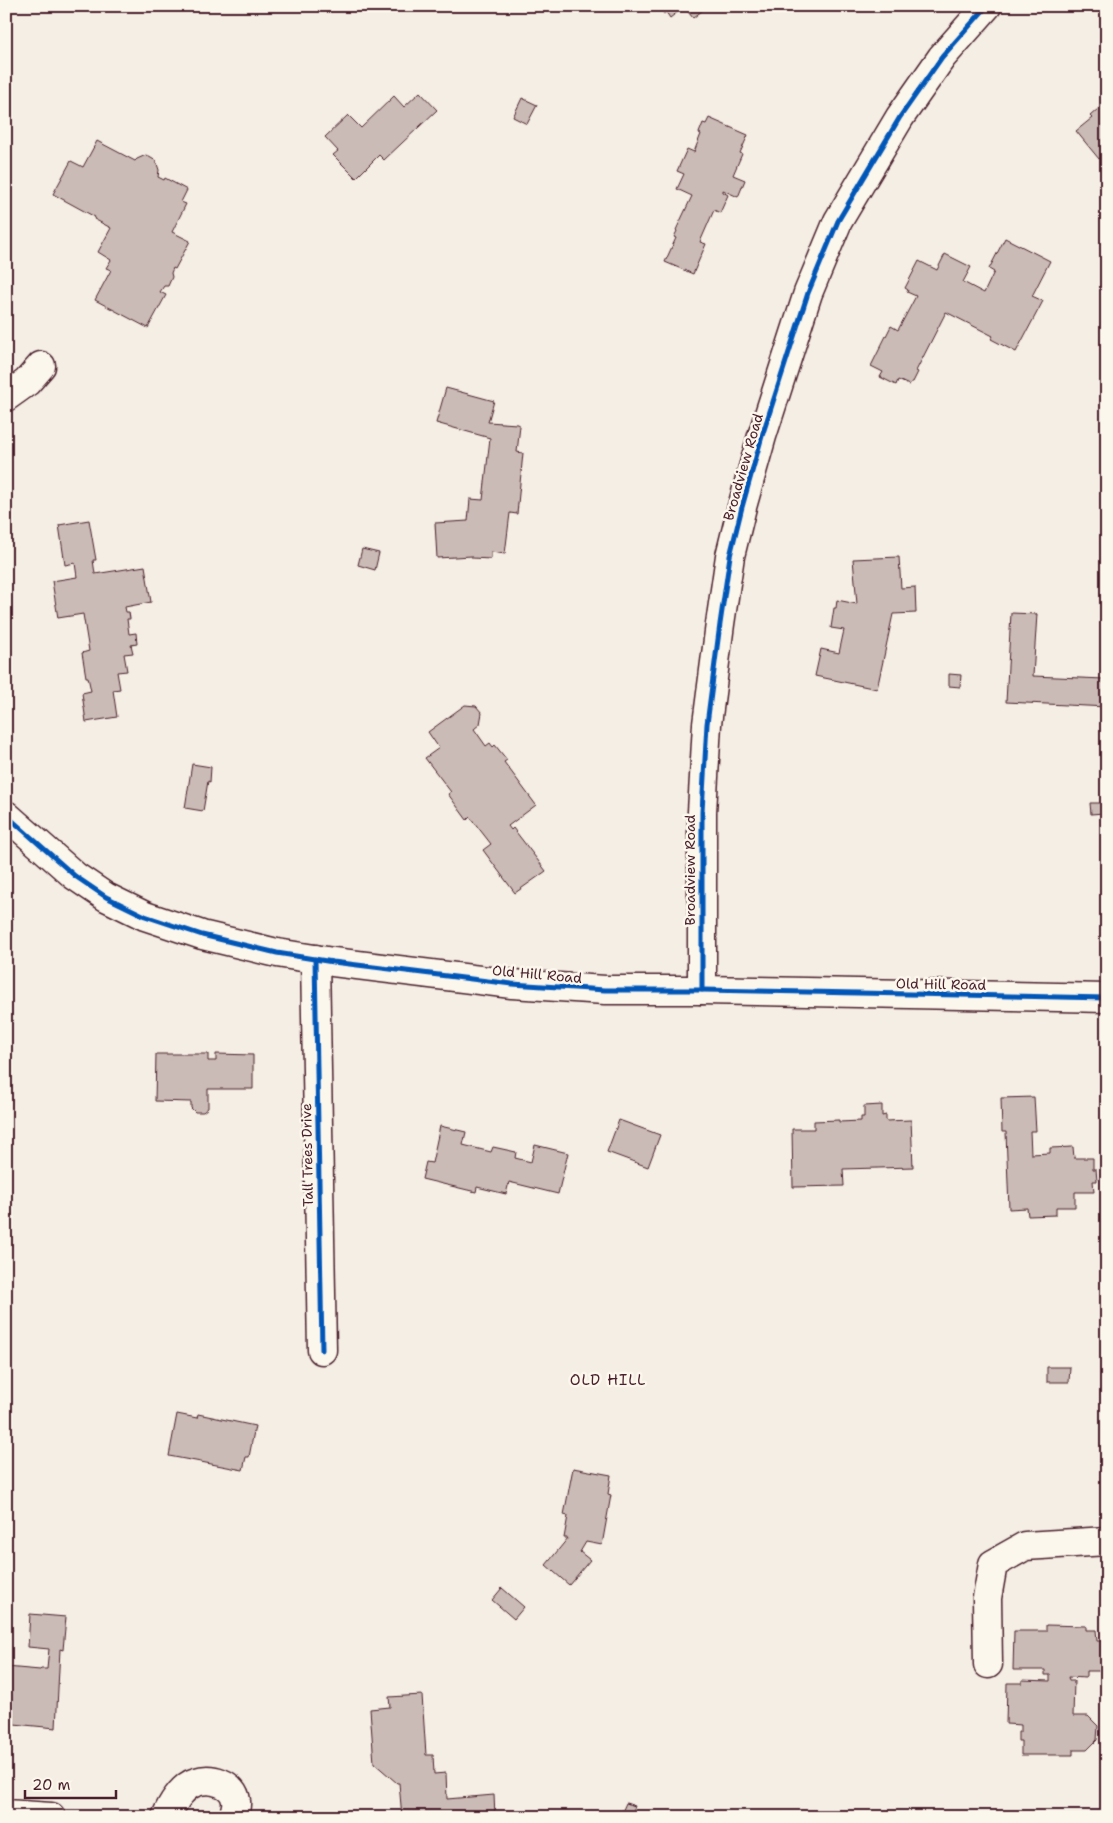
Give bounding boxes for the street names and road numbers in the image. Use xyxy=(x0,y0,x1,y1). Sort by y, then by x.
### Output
street label: Broadview Road xyxy=(719,411,767,523)
street label: Broadview Road xyxy=(681,814,699,925)
street label: Old Hill Road xyxy=(491,961,583,987)
street label: Old Hill Road xyxy=(896,974,986,994)
street label: Tall Trees Drive xyxy=(297,1103,317,1207)

